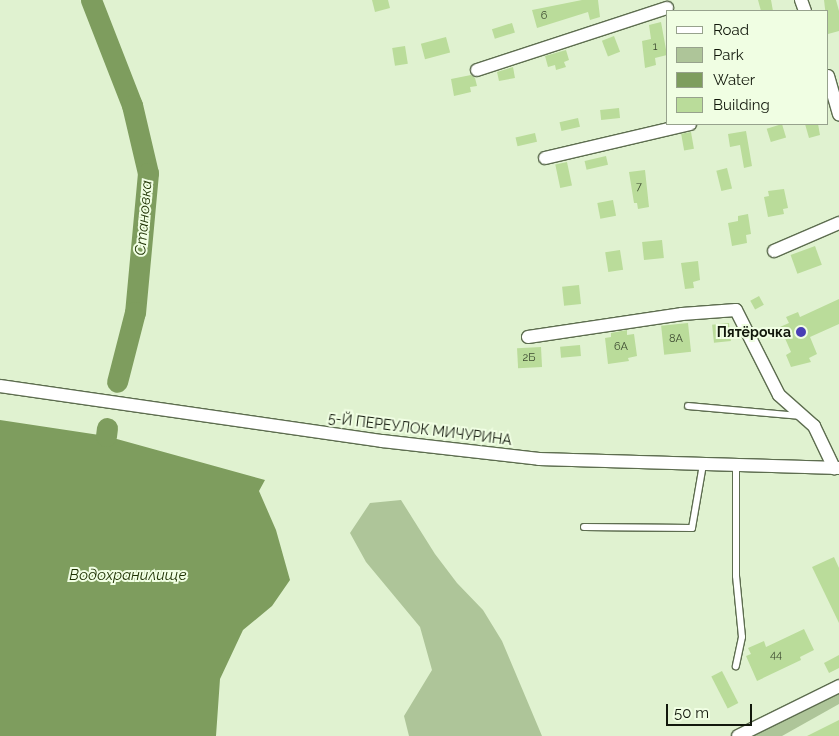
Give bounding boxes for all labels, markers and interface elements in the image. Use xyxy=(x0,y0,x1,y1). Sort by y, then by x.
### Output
house number: 6 xyxy=(541,9,547,23)
legend xyxy=(666,10,829,125)
text: Road xyxy=(713,21,749,39)
house number: 1 xyxy=(653,40,657,54)
text: Park xyxy=(713,46,744,64)
text: Water xyxy=(713,71,755,89)
text: Building xyxy=(713,96,770,114)
water label: Становка xyxy=(132,180,156,256)
house number: 7 xyxy=(636,180,642,194)
place label: Пятёрочка xyxy=(717,324,791,340)
marker: Пятёрочка xyxy=(795,326,807,338)
house number: 8А xyxy=(669,332,683,346)
house number: 6А xyxy=(614,340,628,354)
house number: 2Б xyxy=(523,351,535,365)
street label: 5-Й ПЕРЕУЛОК МИЧУРИНА xyxy=(327,409,513,449)
water label: Водохранилище xyxy=(69,567,187,585)
house number: 44 xyxy=(770,648,782,662)
scale bar xyxy=(669,694,755,726)
text: 50 m xyxy=(674,704,709,722)

